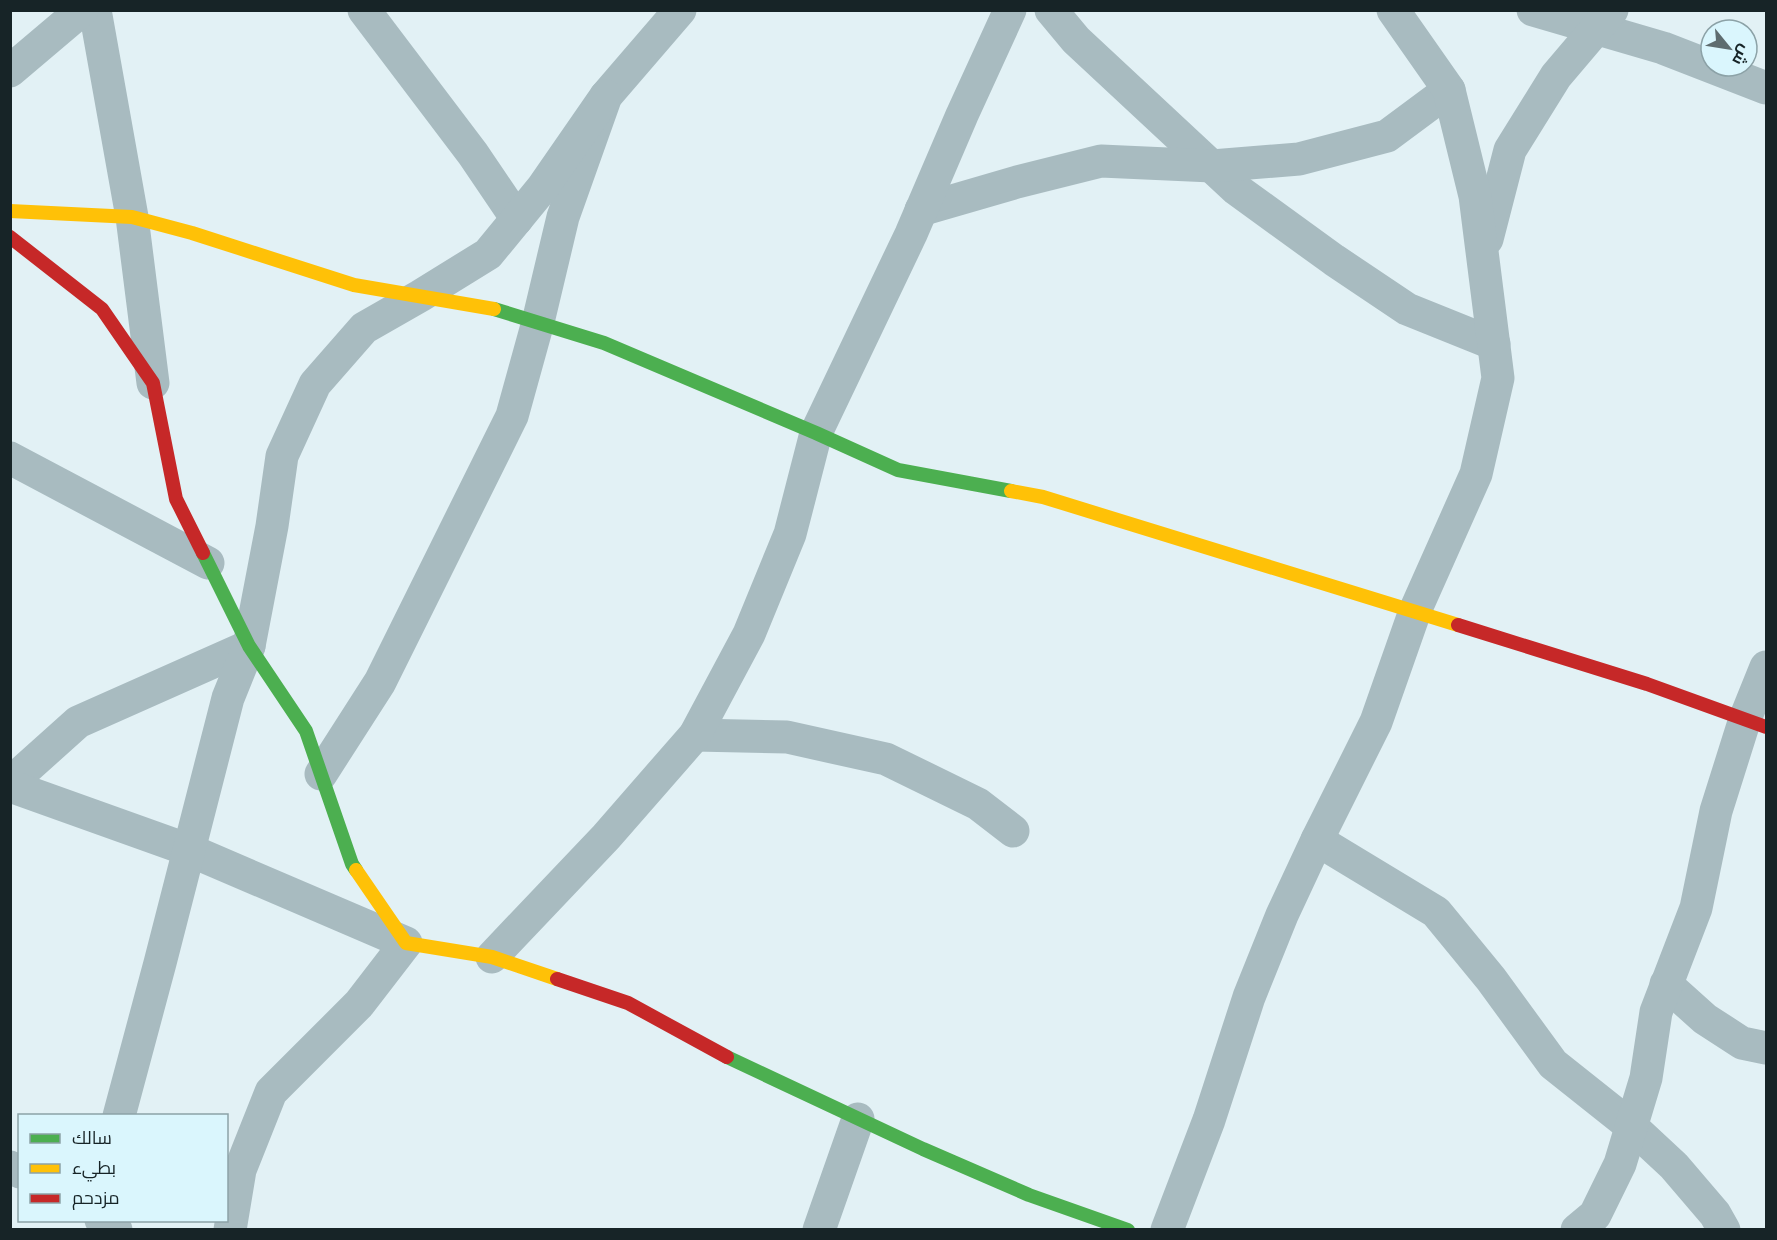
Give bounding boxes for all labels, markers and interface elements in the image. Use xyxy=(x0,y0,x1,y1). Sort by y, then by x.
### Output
north arrow xyxy=(1699,18,1759,78)
text: ش xyxy=(1727,41,1757,70)
legend xyxy=(18,1114,228,1222)
text: سالك xyxy=(72,1125,112,1149)
text: بطيء xyxy=(72,1155,116,1182)
text: مزدحم xyxy=(72,1185,120,1210)

